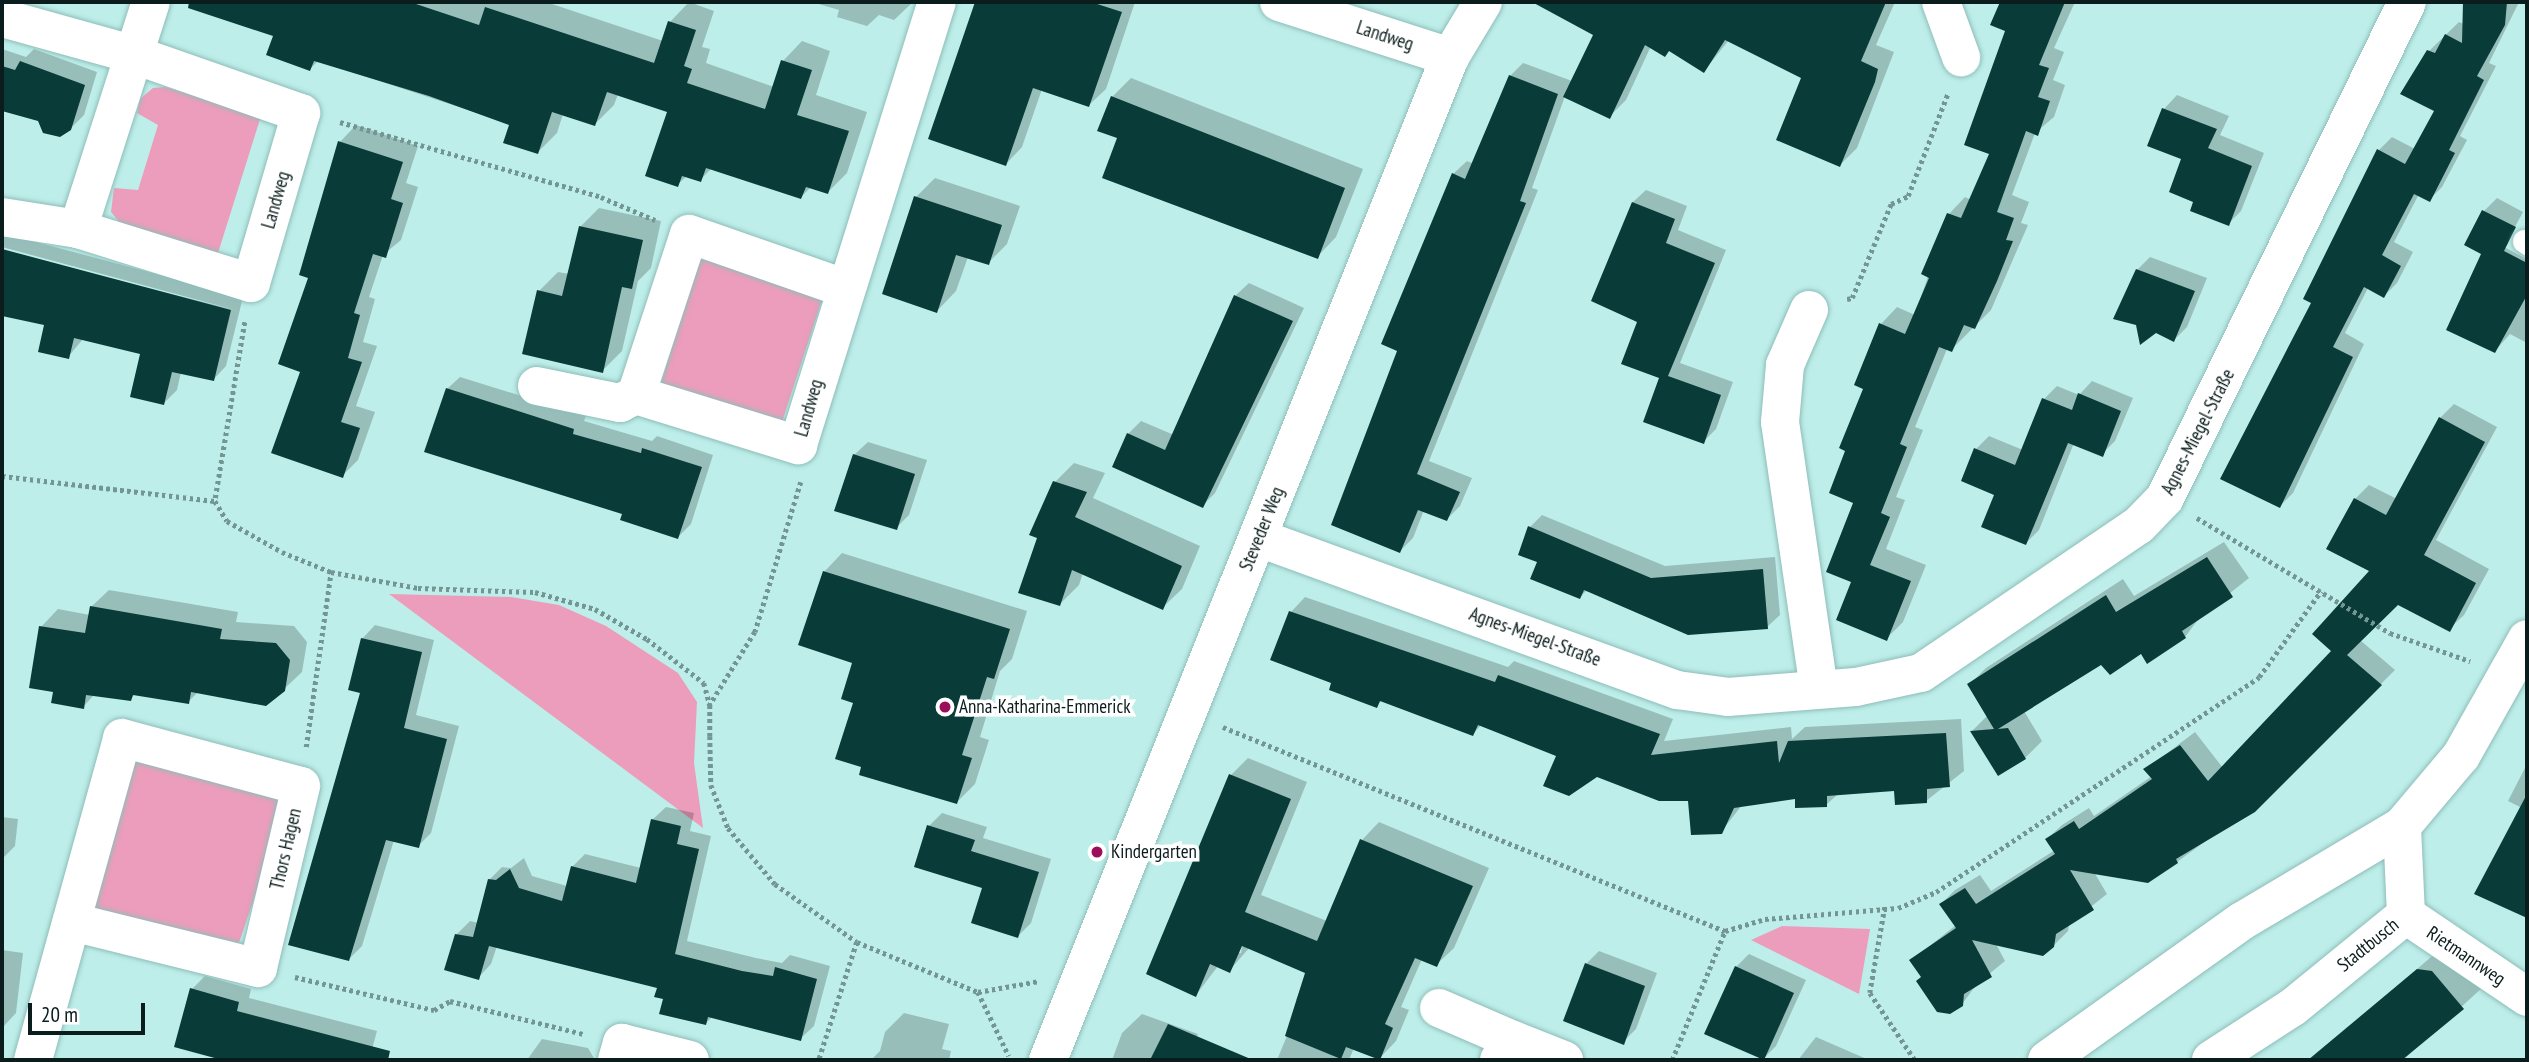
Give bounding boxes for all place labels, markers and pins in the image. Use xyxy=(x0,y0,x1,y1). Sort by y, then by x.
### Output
place label: Anna-Katharina-Emmerick xyxy=(959,696,1131,718)
marker: Anna-Katharina-Emmerick xyxy=(937,699,953,715)
place label: Kindergarten xyxy=(1111,841,1197,863)
marker: Kindergarten xyxy=(1089,844,1105,860)

